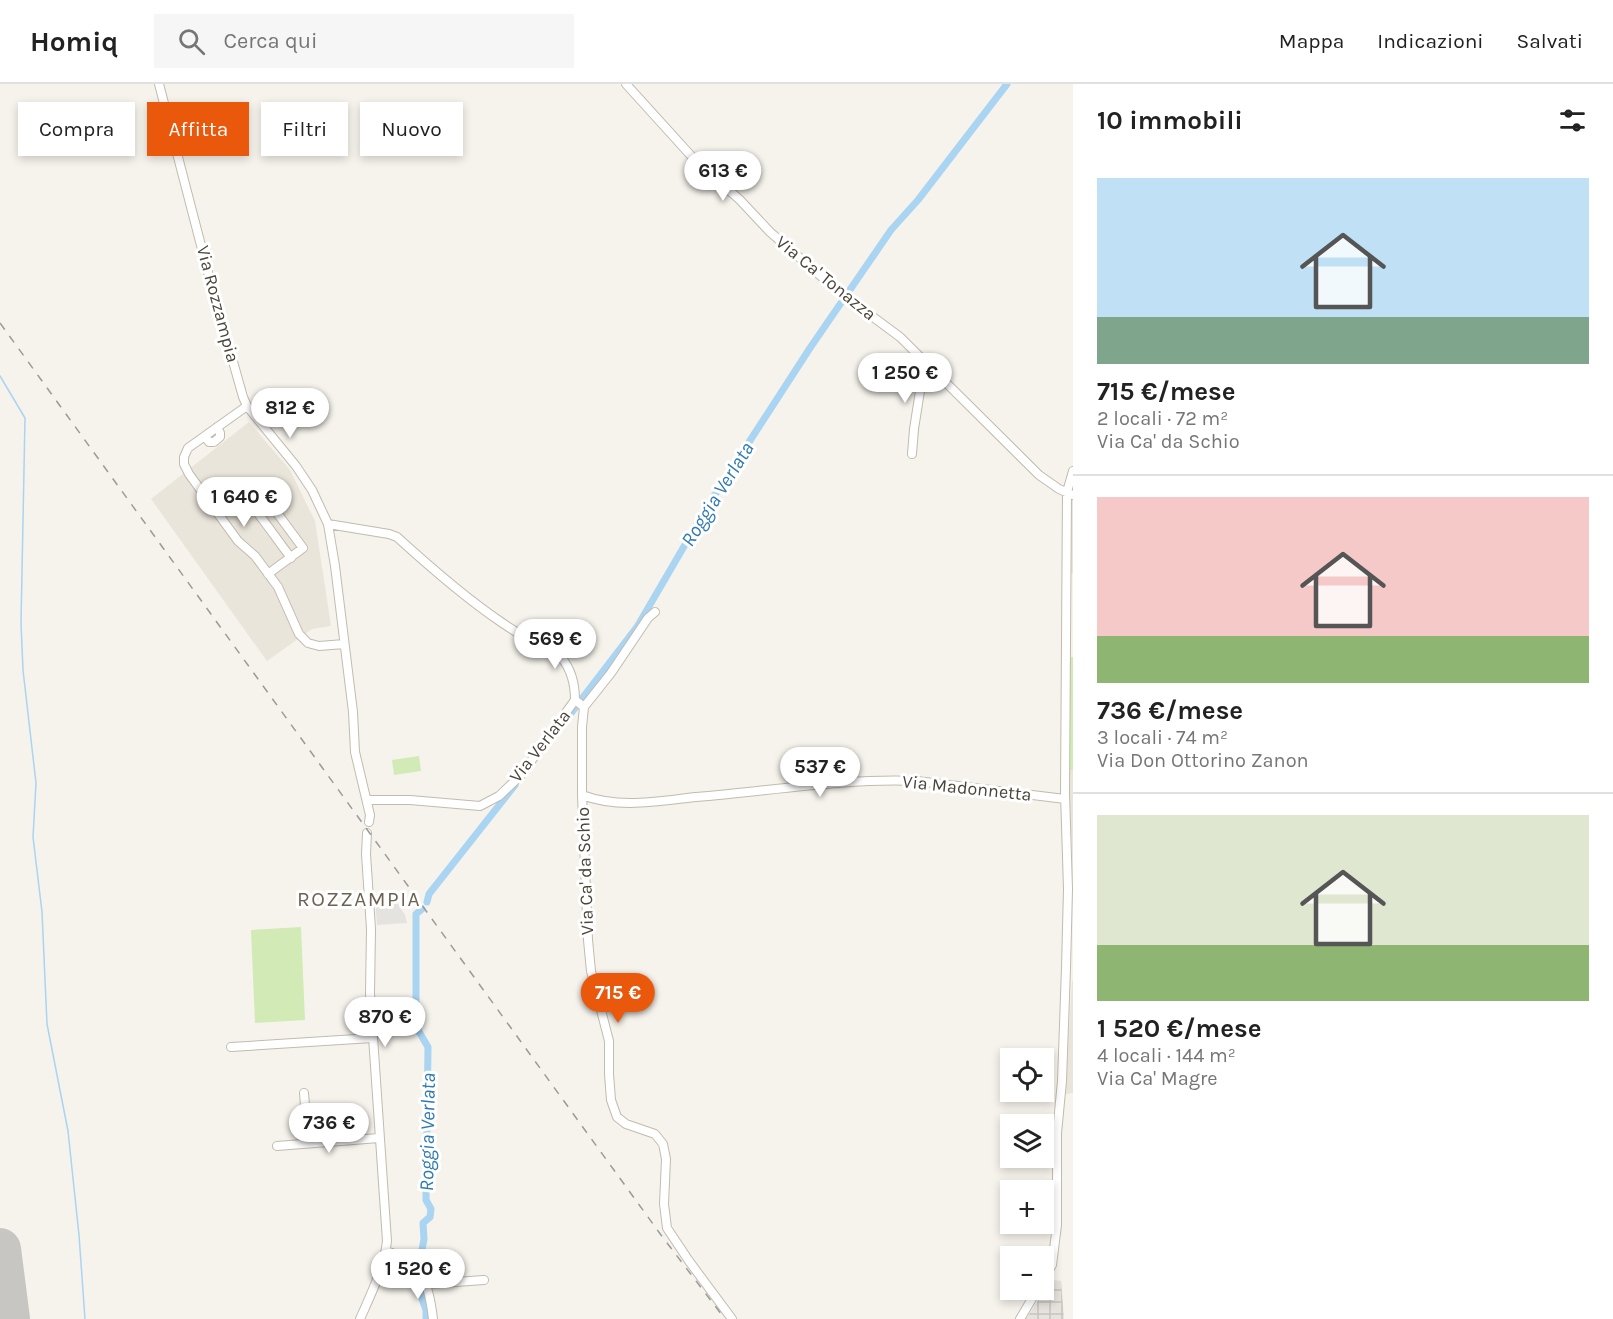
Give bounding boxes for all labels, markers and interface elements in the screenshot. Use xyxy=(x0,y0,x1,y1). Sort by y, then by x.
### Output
search box xyxy=(154,14,574,68)
text: Homiq xyxy=(30,25,118,58)
icon: search xyxy=(175,25,208,58)
text: Cerca qui xyxy=(223,28,318,54)
text: Mappa xyxy=(1279,29,1344,53)
text: Indicazioni xyxy=(1377,29,1484,53)
text: Salvati xyxy=(1517,29,1583,53)
chip: Compra xyxy=(18,102,135,156)
chip: Affitta xyxy=(147,102,249,156)
chip: Filtri xyxy=(261,102,348,156)
chip: Nuovo xyxy=(360,102,463,156)
icon: filters xyxy=(1556,104,1589,137)
text: 10 immobili xyxy=(1097,105,1243,136)
pin: 613 € xyxy=(681,151,765,202)
text: 613 € xyxy=(698,159,748,182)
icon: home xyxy=(1289,217,1397,325)
street label: Via Ca' Tonazza xyxy=(771,231,881,325)
street label: Via Rozzampia xyxy=(192,243,244,365)
pin: 1 250 € xyxy=(850,353,960,404)
text: 1 250 € xyxy=(872,361,938,384)
text: 715 €/mese xyxy=(1097,376,1236,407)
pin: 812 € xyxy=(248,388,332,439)
text: 812 € xyxy=(265,396,315,419)
text: 2 locali · 72 m² xyxy=(1097,407,1228,430)
text: Via Ca' da Schio xyxy=(1097,430,1240,453)
water label: Roggia Verlata xyxy=(676,438,759,551)
pin: 1 640 € xyxy=(189,477,299,528)
text: 1 640 € xyxy=(211,485,277,508)
icon: home xyxy=(1289,536,1397,644)
pin: 569 € xyxy=(513,619,597,670)
text: 569 € xyxy=(528,627,582,650)
text: 736 €/mese xyxy=(1097,695,1243,726)
street label: Via Verlata xyxy=(505,705,575,787)
text: 3 locali · 74 m² xyxy=(1097,726,1228,749)
pin: 537 € xyxy=(778,747,862,798)
text: Via Don Ottorino Zanon xyxy=(1097,749,1309,772)
text: 537 € xyxy=(794,755,846,778)
street label: Via Madonnetta xyxy=(901,770,1033,806)
street label: Via Ca' da Schio xyxy=(572,806,598,936)
icon: home xyxy=(1289,854,1397,962)
district label: ROZZAMPIA xyxy=(297,887,421,911)
pin: 715 € xyxy=(576,973,660,1024)
text: 715 € xyxy=(595,981,641,1004)
pin: 870 € xyxy=(343,997,427,1048)
text: 870 € xyxy=(358,1005,412,1028)
text: 1 520 €/mese xyxy=(1097,1013,1261,1044)
text: 4 locali · 144 m² xyxy=(1097,1044,1236,1067)
map controls xyxy=(1000,1048,1054,1300)
button: locate xyxy=(1000,1048,1054,1102)
text: Via Ca' Magre xyxy=(1097,1067,1217,1090)
water label: Roggia Verlata xyxy=(415,1073,440,1191)
pin: 736 € xyxy=(287,1103,371,1154)
text: 736 € xyxy=(303,1111,355,1134)
button: layers xyxy=(1000,1114,1054,1168)
button: + xyxy=(1000,1180,1054,1234)
button: − xyxy=(1000,1246,1054,1300)
pin: 1 520 € xyxy=(363,1249,473,1300)
text: 1 520 € xyxy=(385,1257,451,1280)

